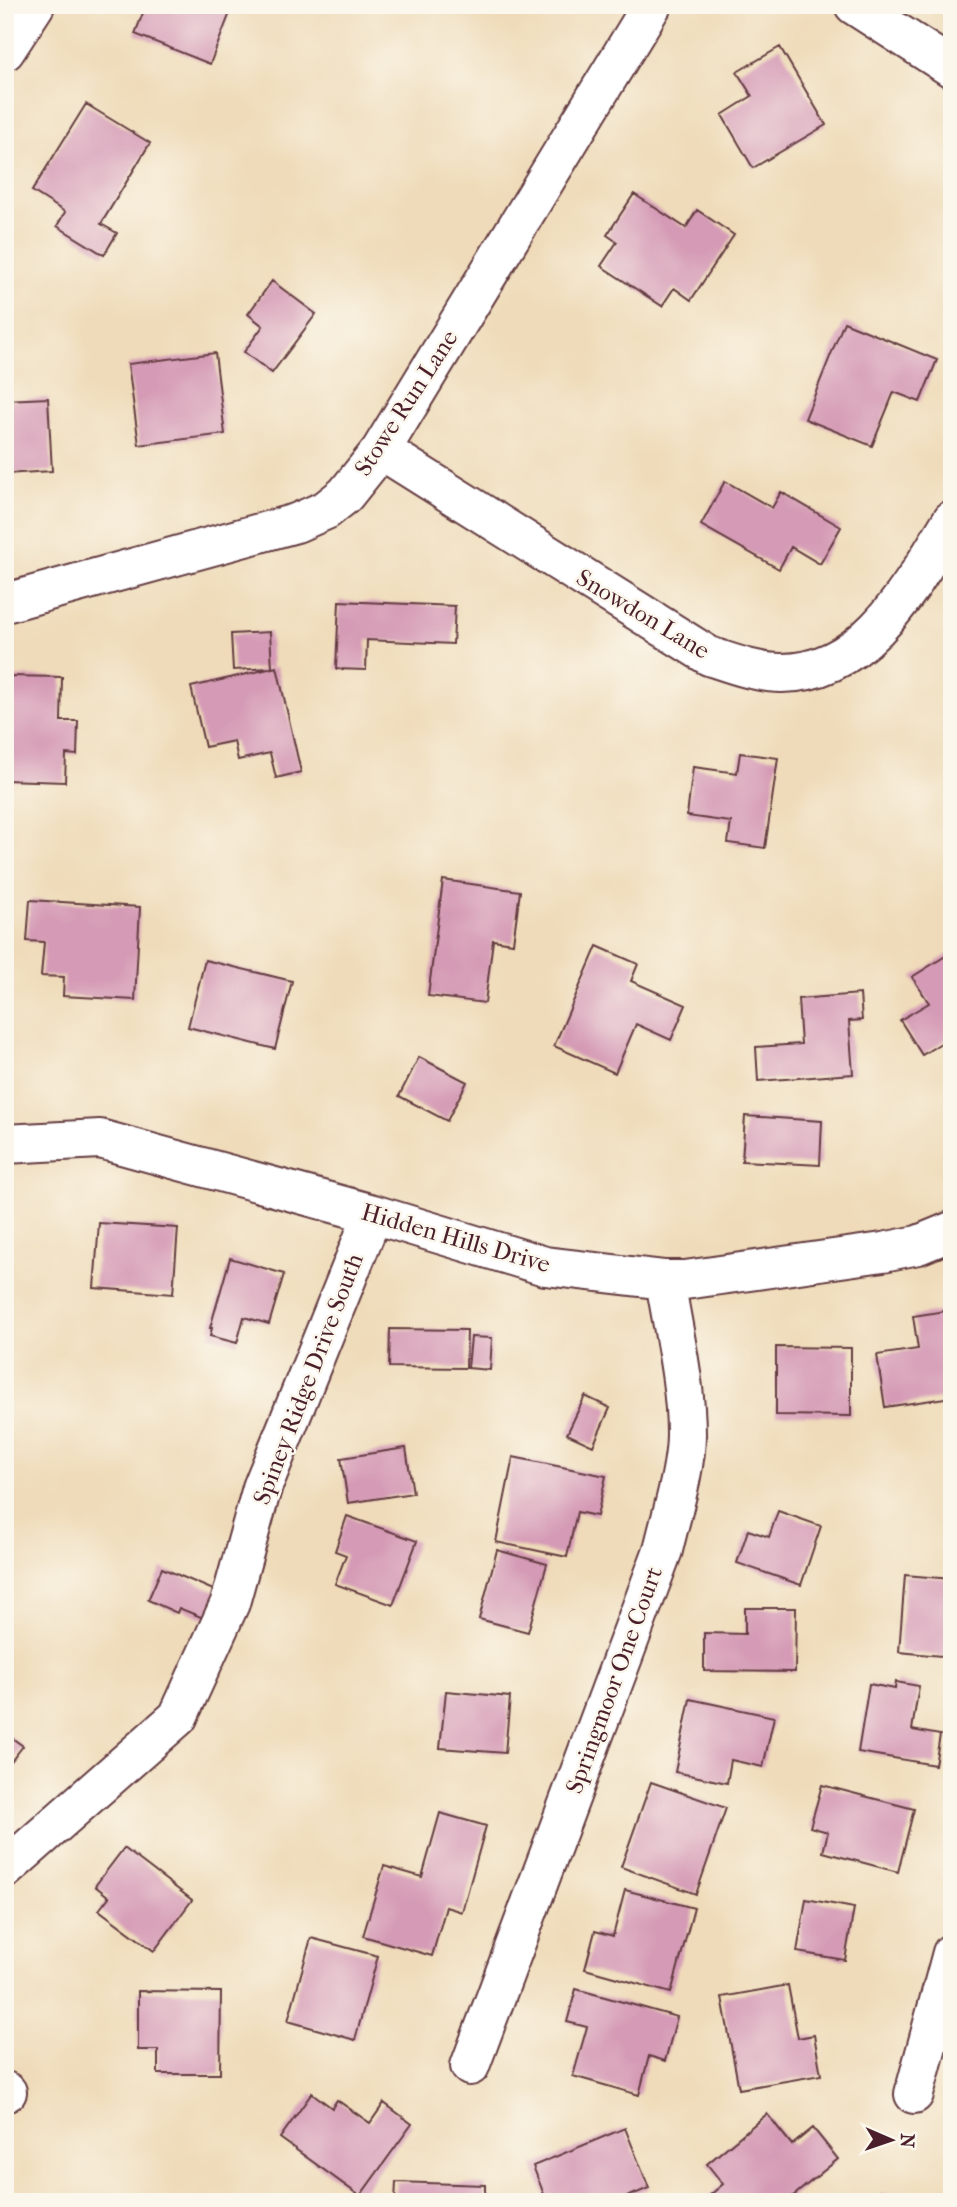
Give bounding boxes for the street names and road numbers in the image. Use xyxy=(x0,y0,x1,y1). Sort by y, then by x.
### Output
street label: Stowe Run Lane xyxy=(348,325,464,481)
street label: Snowdon Lane xyxy=(571,563,715,665)
street label: Hidden Hills Drive xyxy=(358,1198,554,1278)
street label: Spiney Ridge Drive South xyxy=(247,1249,369,1508)
street label: Springmoor One Court xyxy=(560,1562,668,1797)

